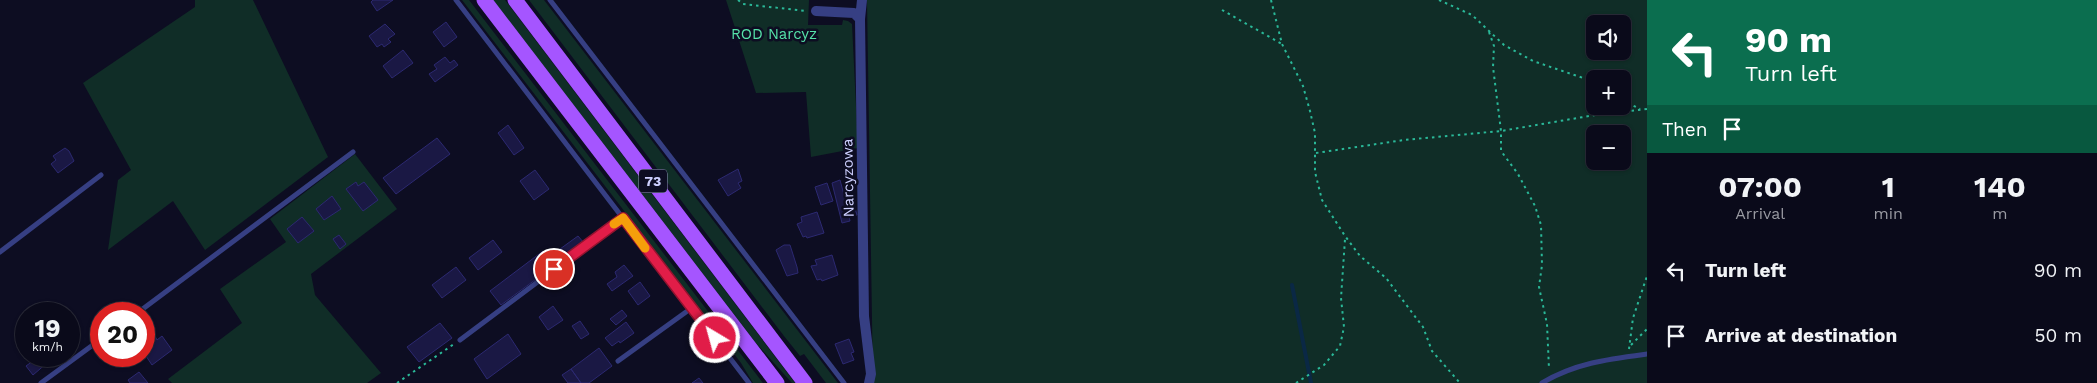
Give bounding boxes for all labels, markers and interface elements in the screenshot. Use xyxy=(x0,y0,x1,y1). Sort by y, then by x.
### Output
map controls xyxy=(1586,15,1631,170)
button: sound xyxy=(1586,15,1631,60)
text: 90 m xyxy=(1745,19,1832,61)
icon: left xyxy=(1662,20,1727,85)
park label: ROD Narcyz xyxy=(731,25,817,43)
text: Turn left xyxy=(1745,61,1837,86)
button: + xyxy=(1586,70,1631,115)
icon: arrive xyxy=(1718,115,1746,143)
text: Then xyxy=(1662,118,1708,141)
button: − xyxy=(1586,125,1631,170)
street label: Narcyzowa xyxy=(838,138,858,217)
text: 07:00 xyxy=(1718,169,1802,204)
text: 1 xyxy=(1882,169,1895,204)
text: 140 xyxy=(1974,169,2026,204)
road number: 73 xyxy=(639,170,667,192)
text: Arrival xyxy=(1735,204,1785,223)
text: min xyxy=(1873,204,1903,223)
text: m xyxy=(1992,204,2008,223)
pin xyxy=(533,248,575,290)
icon: arrive xyxy=(540,255,568,283)
icon: left xyxy=(1662,257,1690,285)
text: Turn left xyxy=(1705,259,1786,282)
text: 90 m xyxy=(2034,259,2082,282)
speed limit sign: 20 xyxy=(90,302,155,367)
position arrow xyxy=(688,311,740,363)
text: 19 xyxy=(34,314,61,343)
icon: arrive xyxy=(1662,322,1690,350)
text: Arrive at destination xyxy=(1705,324,1897,347)
text: 50 m xyxy=(2035,324,2082,347)
text: km/h xyxy=(32,340,63,354)

